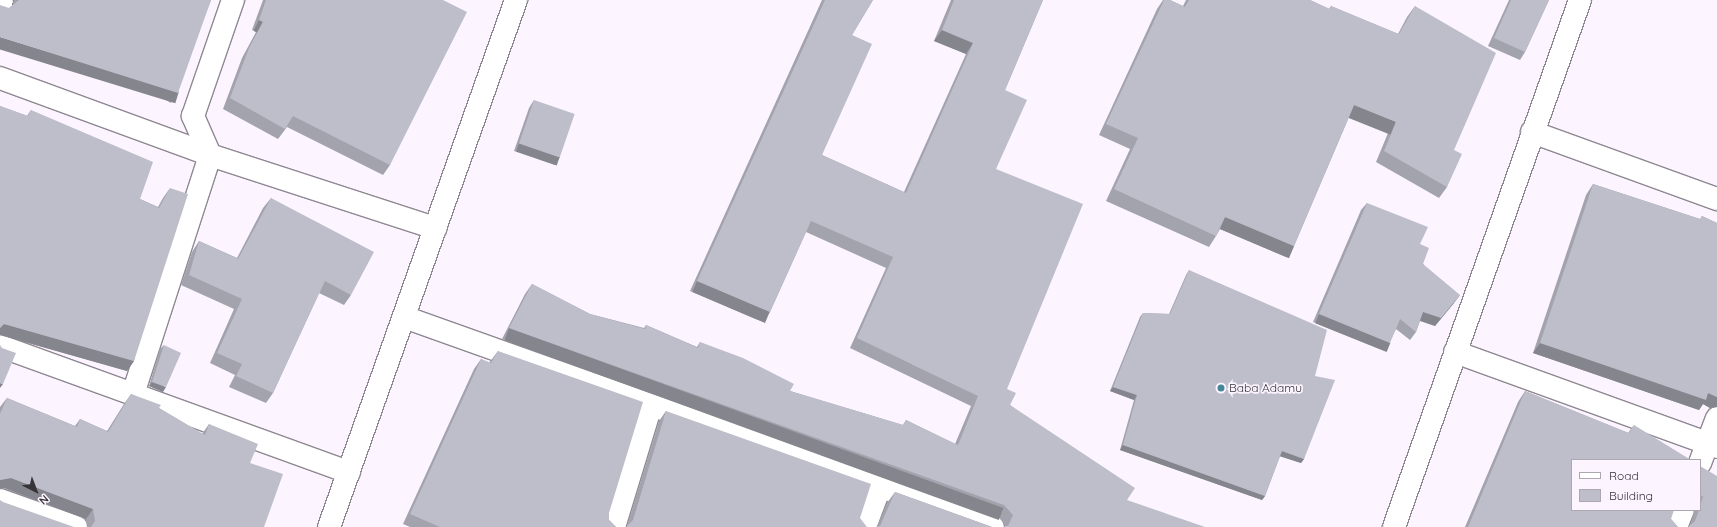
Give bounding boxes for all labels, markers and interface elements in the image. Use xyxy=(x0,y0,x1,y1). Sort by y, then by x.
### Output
place label: Baba Adamu xyxy=(1229,381,1302,395)
marker: Baba Adamu xyxy=(1216,383,1226,393)
legend xyxy=(1571,459,1701,511)
text: Road xyxy=(1609,468,1639,483)
north arrow xyxy=(16,471,56,511)
text: Building xyxy=(1609,488,1653,503)
text: N xyxy=(36,492,52,508)

